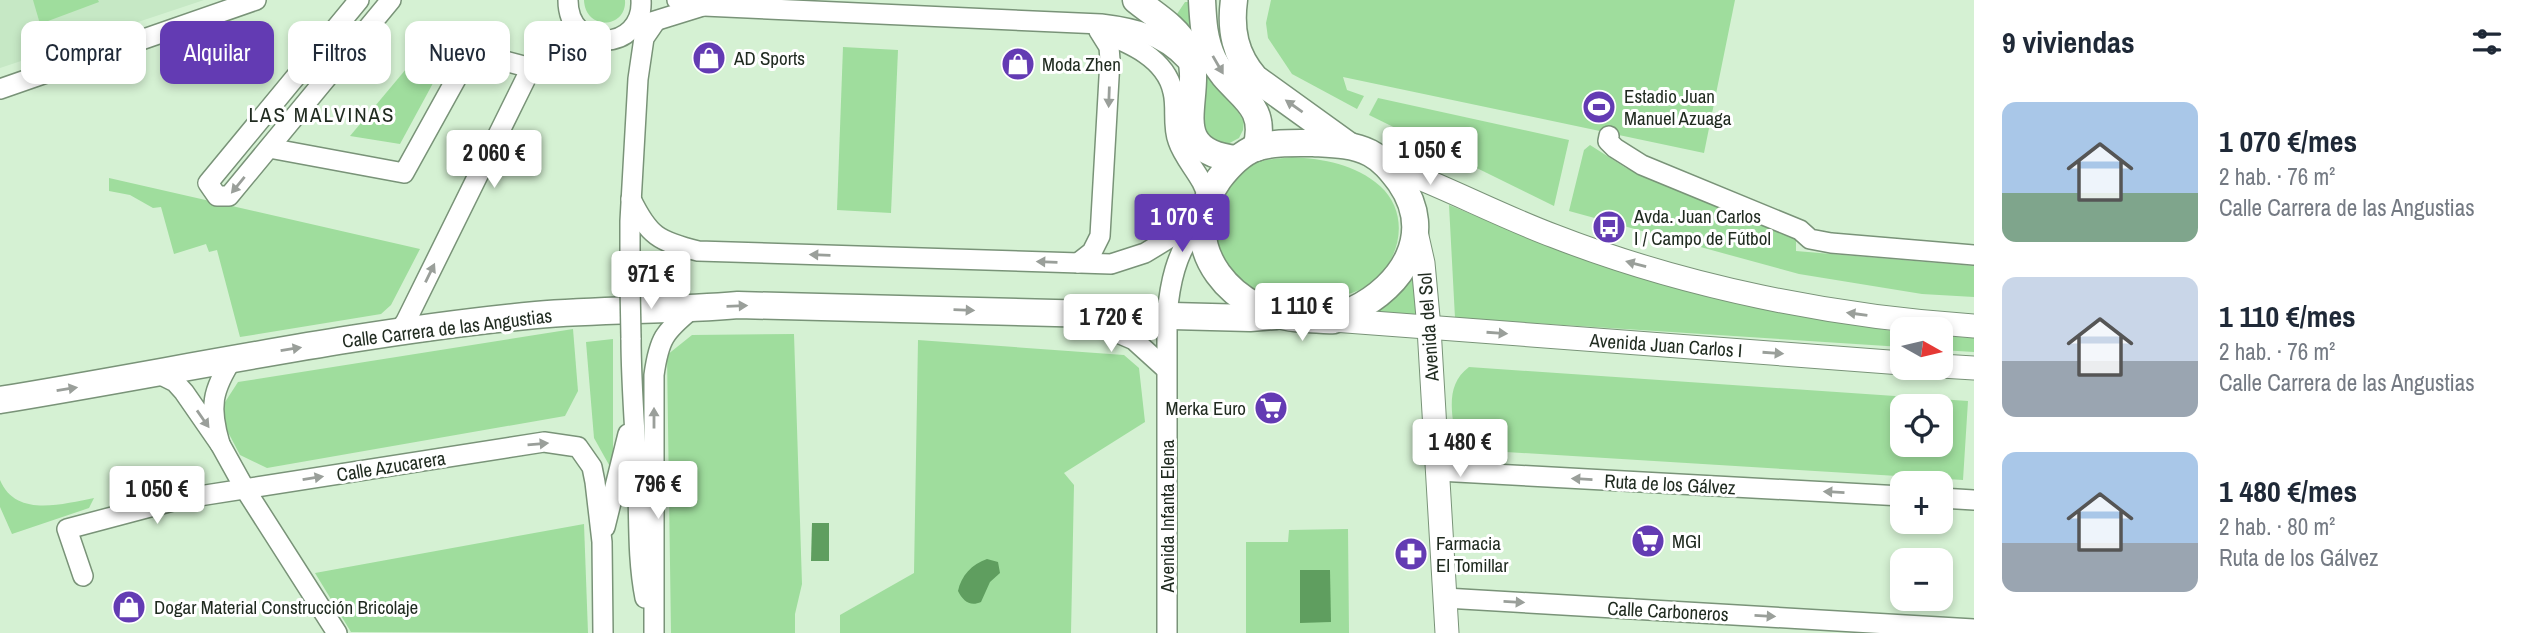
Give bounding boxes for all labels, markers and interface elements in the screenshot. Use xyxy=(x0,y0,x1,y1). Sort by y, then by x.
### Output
chip: Comprar xyxy=(21,21,146,84)
chip: Alquilar xyxy=(160,21,274,84)
chip: Filtros xyxy=(288,21,391,84)
chip: Nuevo xyxy=(405,21,510,84)
chip: Piso xyxy=(524,21,611,84)
text: 9 viviendas xyxy=(2002,22,2135,62)
icon: filters xyxy=(2468,23,2506,61)
shop icon: AD Sports xyxy=(690,39,728,77)
place label: AD Sports xyxy=(733,45,805,71)
shop icon: Moda Zhen xyxy=(999,45,1037,83)
place label: Moda Zhen xyxy=(1042,51,1121,77)
one-way arrow xyxy=(1212,56,1224,75)
place label: Estadio Juan Manuel Azuaga xyxy=(1624,83,1732,131)
one-way arrow xyxy=(1103,86,1114,108)
sports icon: Estadio Juan Manuel Azuaga xyxy=(1580,88,1618,126)
one-way arrow xyxy=(1285,99,1303,113)
district label: LAS MALVINAS xyxy=(248,100,396,129)
text: 1 070 €/mes xyxy=(2219,121,2357,161)
pin: 1 050 € xyxy=(1365,128,1495,187)
pin: 2 060 € xyxy=(429,130,559,190)
icon: home xyxy=(2058,130,2142,214)
text: 1 050 € xyxy=(1399,134,1461,165)
text: 2 060 € xyxy=(463,137,525,168)
text: 2 hab. · 76 m² xyxy=(2219,161,2335,192)
one-way arrow xyxy=(231,176,246,194)
text: Calle Carrera de las Angustias xyxy=(2219,192,2475,223)
pin: 1 070 € xyxy=(1117,194,1247,254)
text: 1 070 € xyxy=(1151,201,1213,232)
place label: Avda. Juan Carlos I / Campo de Fútbol xyxy=(1633,203,1771,251)
bus stop icon: Avda. Juan Carlos I / Campo de Fútbol xyxy=(1590,208,1628,246)
one-way arrow xyxy=(808,249,830,260)
pin: 971 € xyxy=(602,252,700,311)
one-way arrow xyxy=(1036,256,1058,267)
text: 971 € xyxy=(627,258,675,289)
one-way arrow xyxy=(1625,258,1647,269)
one-way arrow xyxy=(424,263,435,283)
street label: Avenida del Sol xyxy=(1411,272,1445,383)
pin: 1 110 € xyxy=(1237,284,1367,343)
text: 1 110 € xyxy=(1271,290,1333,321)
pin: 1 720 € xyxy=(1046,294,1176,354)
text: 1 110 €/mes xyxy=(2219,296,2356,336)
one-way arrow xyxy=(726,300,748,311)
text: 1 720 € xyxy=(1080,301,1142,332)
street label: Calle Carrera de las Angustias xyxy=(341,302,554,354)
one-way arrow xyxy=(953,305,975,316)
icon: home xyxy=(2058,305,2142,389)
one-way arrow xyxy=(1846,308,1868,319)
north arrow xyxy=(1890,317,1953,380)
map controls xyxy=(1890,317,1953,611)
street label: Avenida Juan Carlos I xyxy=(1588,327,1743,363)
one-way arrow xyxy=(1487,328,1509,339)
text: 2 hab. · 76 m² xyxy=(2219,336,2335,367)
one-way arrow xyxy=(280,343,302,354)
one-way arrow xyxy=(1762,348,1784,359)
text: Calle Carrera de las Angustias xyxy=(2219,367,2475,398)
one-way arrow xyxy=(56,383,78,394)
supermarket icon: Merka Euro xyxy=(1252,389,1290,427)
button: locate xyxy=(1890,394,1953,457)
place label: Merka Euro xyxy=(1165,395,1246,421)
one-way arrow xyxy=(648,407,660,429)
one-way arrow xyxy=(196,410,210,428)
pin: 1 480 € xyxy=(1395,420,1525,479)
text: 1 480 € xyxy=(1429,426,1491,457)
one-way arrow xyxy=(527,438,549,449)
street label: Avenida Infanta Elena xyxy=(1154,439,1180,594)
street label: Calle Azucarera xyxy=(335,445,448,487)
pin: 796 € xyxy=(609,462,707,521)
pin: 1 050 € xyxy=(92,466,222,526)
text: 796 € xyxy=(634,468,682,499)
street label: Ruta de los Gálvez xyxy=(1604,468,1737,500)
button: + xyxy=(1890,471,1953,534)
text: 1 480 €/mes xyxy=(2219,471,2357,511)
one-way arrow xyxy=(302,472,324,483)
text: 1 050 € xyxy=(126,473,188,504)
one-way arrow xyxy=(1571,473,1593,484)
icon: home xyxy=(2058,480,2142,564)
one-way arrow xyxy=(1823,487,1845,498)
text: 2 hab. · 80 m² xyxy=(2219,511,2335,542)
supermarket icon: MGI xyxy=(1629,522,1667,560)
place label: MGI xyxy=(1672,528,1701,554)
place label: Farmacia El Tomillar xyxy=(1436,530,1509,578)
pharmacy icon: Farmacia El Tomillar xyxy=(1392,535,1430,573)
text: Ruta de los Gálvez xyxy=(2219,542,2378,573)
button: − xyxy=(1890,548,1953,611)
shop icon: Dogar Material Construcción Bricolaje xyxy=(110,588,148,626)
place label: Dogar Material Construcción Bricolaje xyxy=(154,594,418,620)
street label: Calle Carboneros xyxy=(1607,595,1729,627)
one-way arrow xyxy=(1503,596,1525,607)
one-way arrow xyxy=(1754,611,1776,622)

